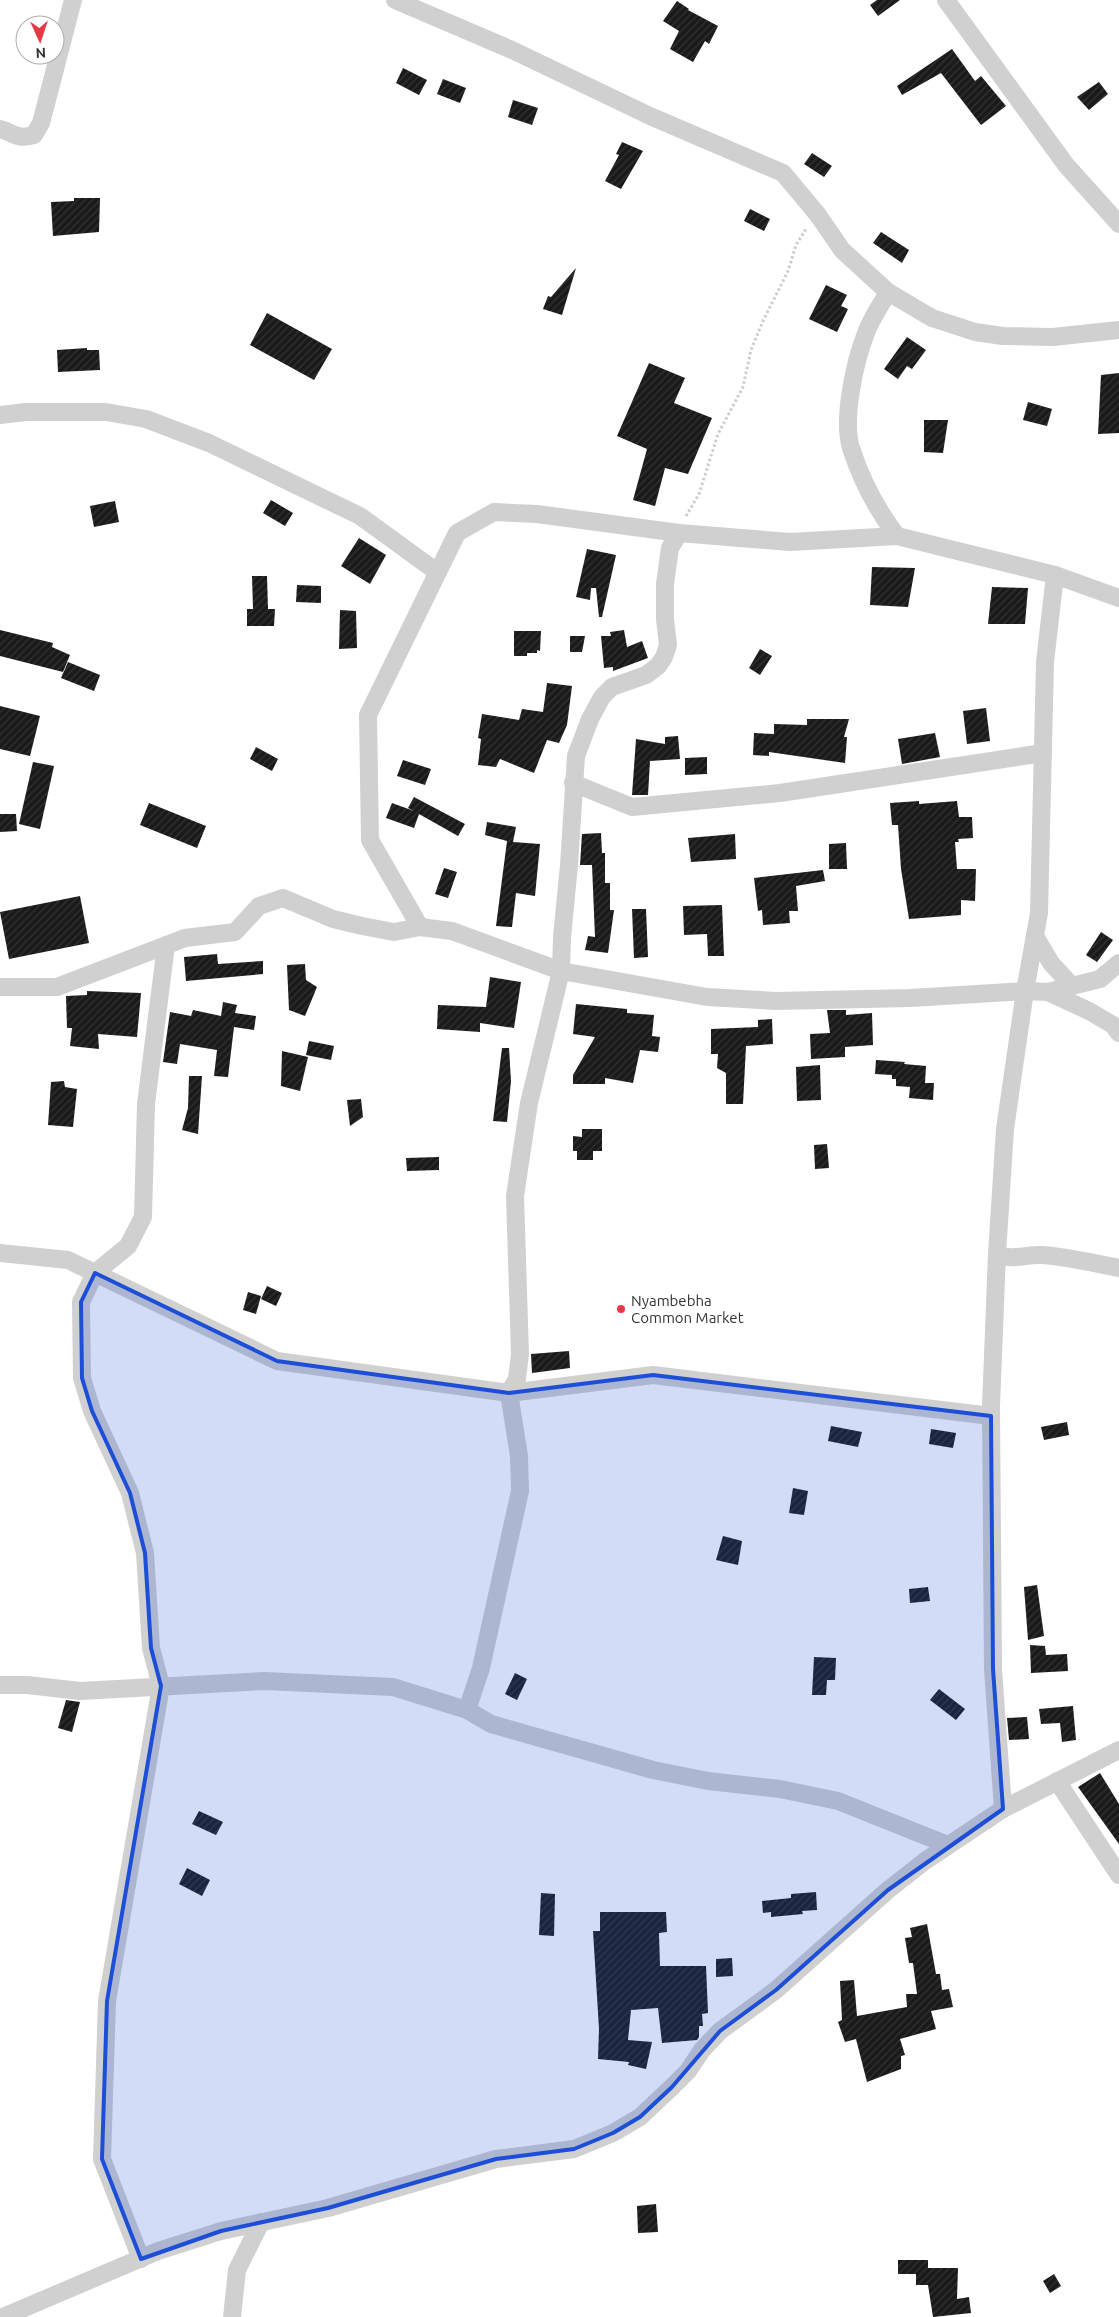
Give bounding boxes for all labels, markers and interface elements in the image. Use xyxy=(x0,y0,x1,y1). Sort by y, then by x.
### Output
north arrow xyxy=(15,15,65,65)
text: N xyxy=(35,45,46,61)
place label: Nyambebha Common Market xyxy=(631,1292,744,1326)
marker: Nyambebha Common Market xyxy=(615,1303,627,1315)

